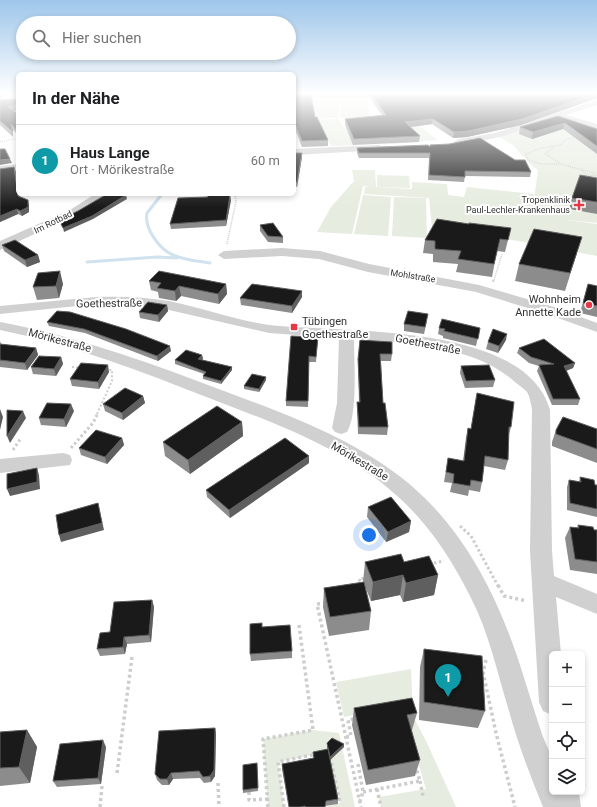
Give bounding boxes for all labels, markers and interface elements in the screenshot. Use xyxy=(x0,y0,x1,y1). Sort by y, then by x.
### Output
search box xyxy=(16,16,296,60)
icon: search xyxy=(30,27,52,49)
text: Hier suchen xyxy=(62,29,141,47)
text: In der Nähe xyxy=(32,88,120,108)
text: Haus Lange xyxy=(70,144,150,162)
text: 1 xyxy=(41,153,49,168)
text: 60 m xyxy=(251,153,280,168)
text: Ort · Mörikestraße xyxy=(70,162,174,177)
place label: Tropenklinik Paul-Lechler-Krankenhaus xyxy=(466,195,570,215)
marker: Tropenklinik Paul-Lechler-Krankenhaus xyxy=(573,199,585,211)
street label: Im Rotbad xyxy=(32,208,74,236)
street label: Mohlstraße xyxy=(390,267,437,285)
place label: Wohnheim Annette Kade xyxy=(515,293,581,319)
street label: Goethestraße xyxy=(76,296,142,311)
marker: Wohnheim Annette Kade xyxy=(584,300,594,310)
place label: Tübingen Goethestraße xyxy=(302,315,368,341)
marker: Tübingen Goethestraße xyxy=(289,322,299,332)
street label: Mörikestraße xyxy=(27,326,93,355)
street label: Goethestraße xyxy=(394,332,462,357)
street label: Mörikestraße xyxy=(329,439,391,484)
your location xyxy=(359,525,379,545)
map controls xyxy=(549,651,585,795)
button: + xyxy=(549,651,585,687)
pin: 1 xyxy=(435,664,461,697)
button: − xyxy=(549,687,585,723)
button: locate xyxy=(549,723,585,759)
button: layers xyxy=(549,759,585,795)

